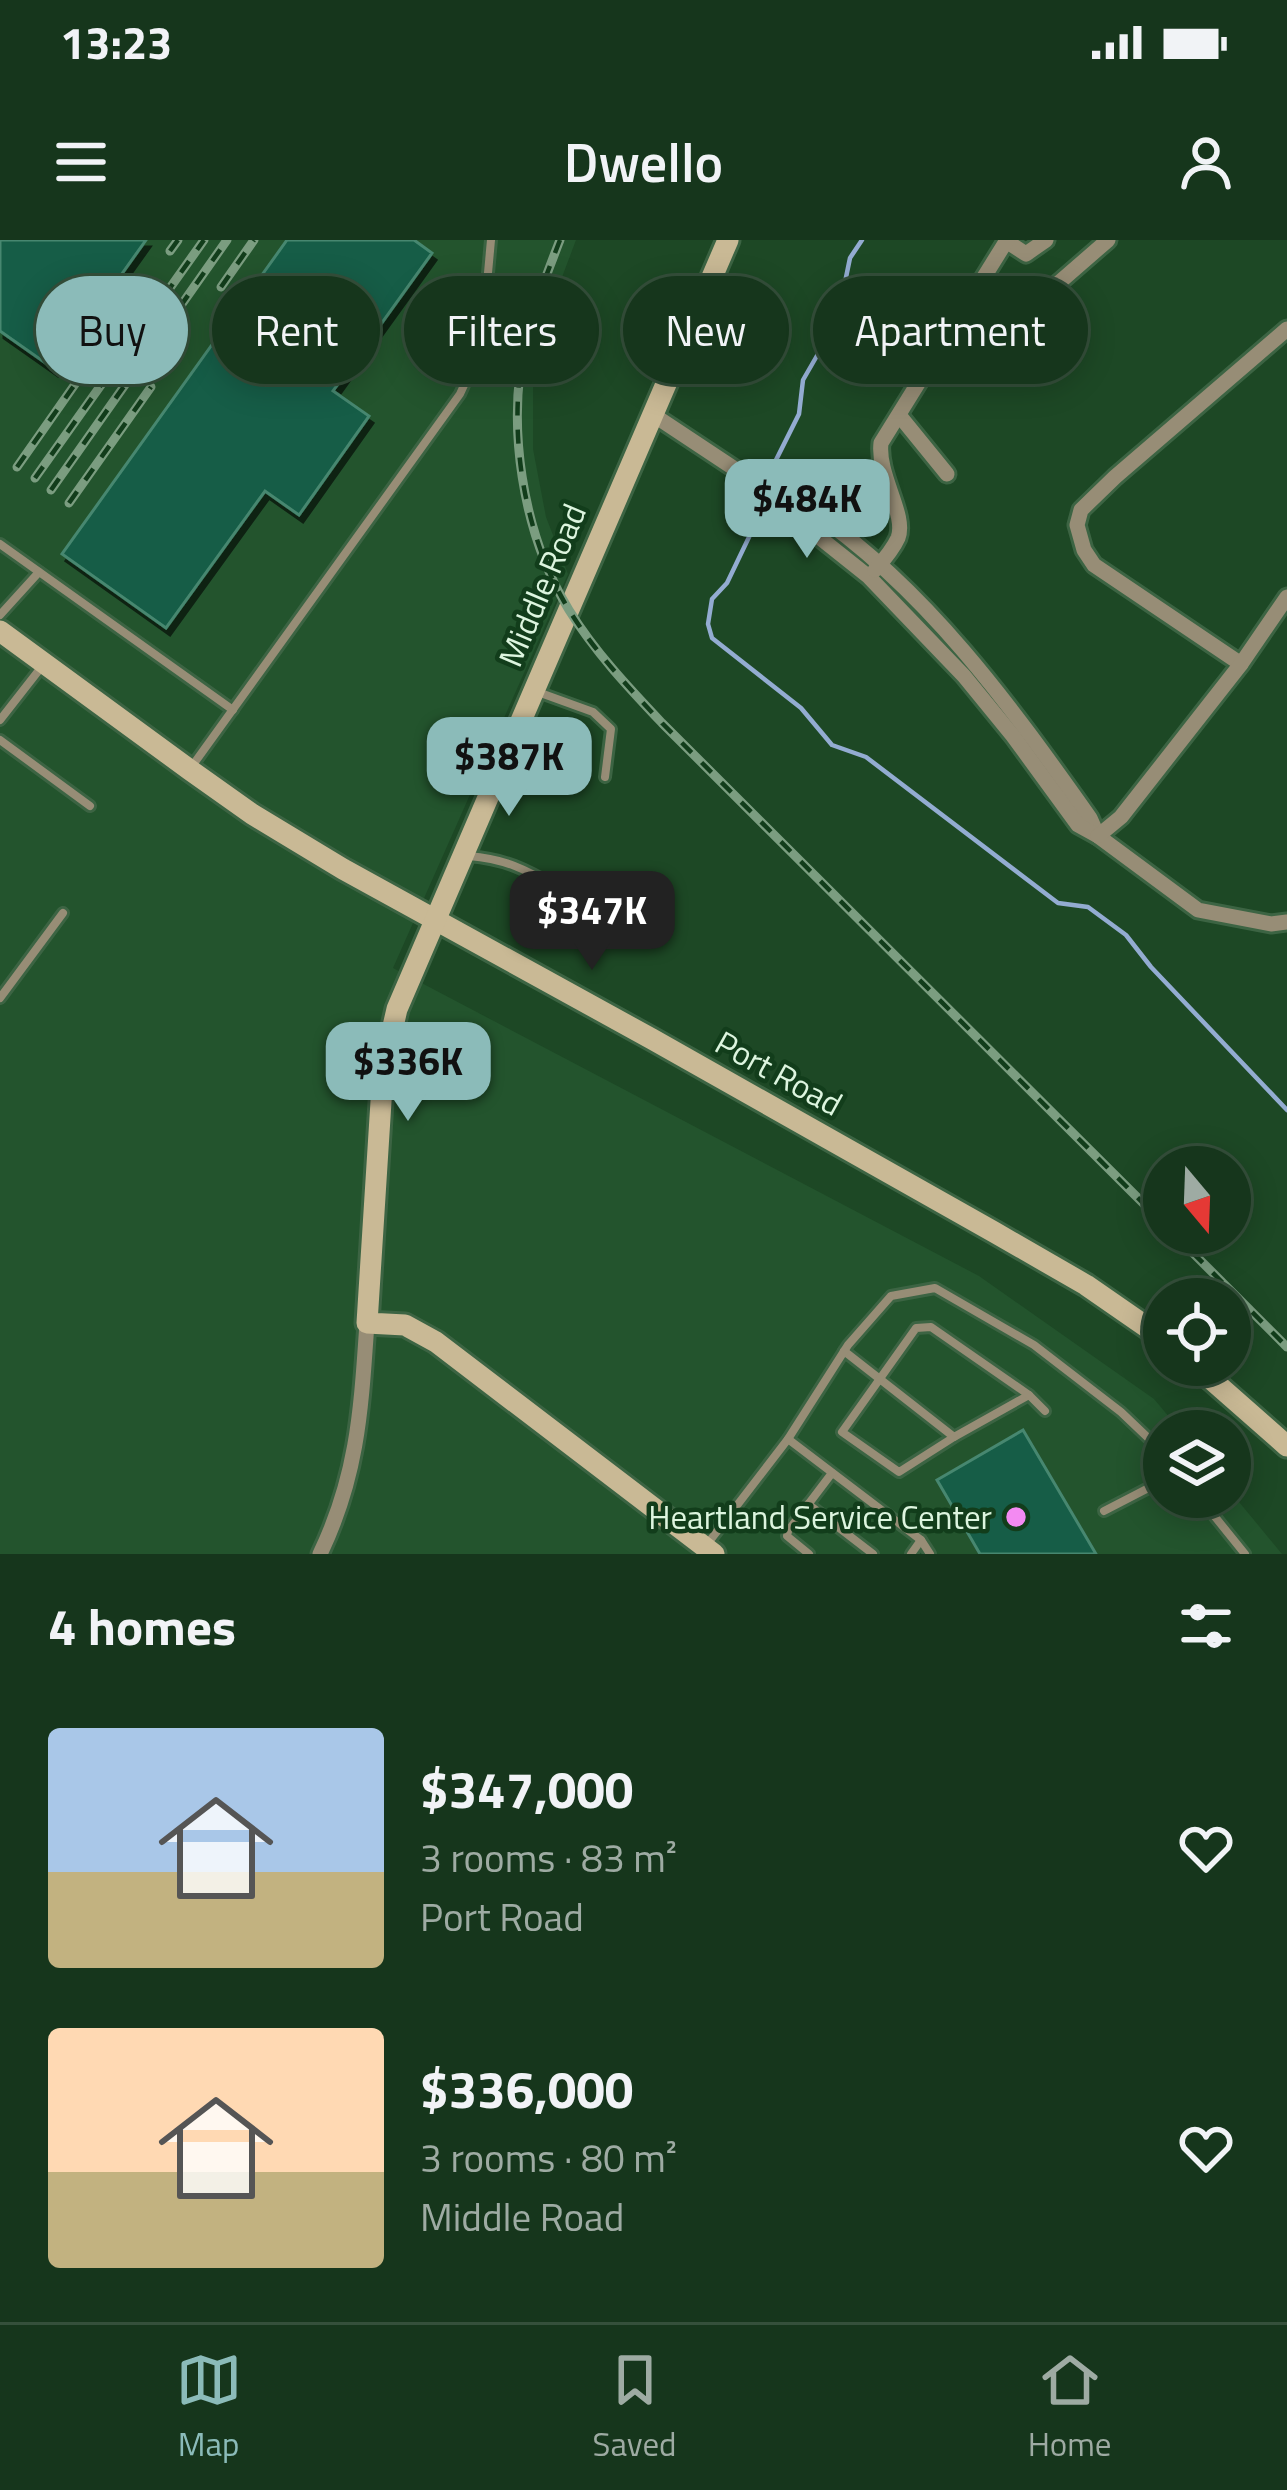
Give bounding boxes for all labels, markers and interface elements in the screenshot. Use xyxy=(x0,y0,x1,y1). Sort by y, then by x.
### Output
text: 13:23 xyxy=(60,8,172,76)
text: Dwello xyxy=(564,121,723,203)
icon: menu xyxy=(48,129,114,195)
icon: person xyxy=(1173,129,1239,195)
chip: Buy xyxy=(36,276,188,384)
chip: Rent xyxy=(212,276,380,384)
chip: Filters xyxy=(404,276,599,384)
chip: New xyxy=(623,276,789,384)
chip: Apartment xyxy=(813,276,1088,384)
pin: $484K xyxy=(723,459,891,561)
text: $484K xyxy=(752,468,862,527)
street label: Middle Road xyxy=(485,496,599,674)
pin: $387K xyxy=(425,717,593,819)
text: $387K xyxy=(454,726,564,785)
pin: $347K xyxy=(508,871,676,973)
text: $347K xyxy=(537,880,647,939)
street label: Port Road xyxy=(706,1018,852,1128)
pin: $336K xyxy=(324,1022,492,1124)
text: $336K xyxy=(353,1031,463,1090)
north arrow xyxy=(1143,1146,1251,1254)
map controls xyxy=(1143,1146,1251,1518)
button: locate xyxy=(1143,1278,1251,1386)
button: layers xyxy=(1143,1410,1251,1518)
place label: Heartland Service Center xyxy=(648,1492,992,1542)
marker: Heartland Service Center xyxy=(1003,1504,1029,1530)
text: 4 homes xyxy=(48,1587,236,1665)
icon: filters xyxy=(1173,1593,1239,1659)
text: $347,000 xyxy=(420,1750,633,1828)
icon: home xyxy=(144,1776,288,1920)
icon: heart xyxy=(1173,1815,1239,1881)
text: 3 rooms · 83 m² xyxy=(420,1828,677,1887)
text: Port Road xyxy=(420,1887,584,1946)
text: $336,000 xyxy=(420,2050,633,2128)
icon: home xyxy=(144,2076,288,2220)
icon: heart xyxy=(1173,2115,1239,2181)
text: 3 rooms · 80 m² xyxy=(420,2128,677,2187)
text: Middle Road xyxy=(420,2187,624,2246)
tab: Map xyxy=(176,2347,242,2469)
tab: Saved xyxy=(593,2347,677,2469)
tab: Home xyxy=(1028,2347,1111,2469)

